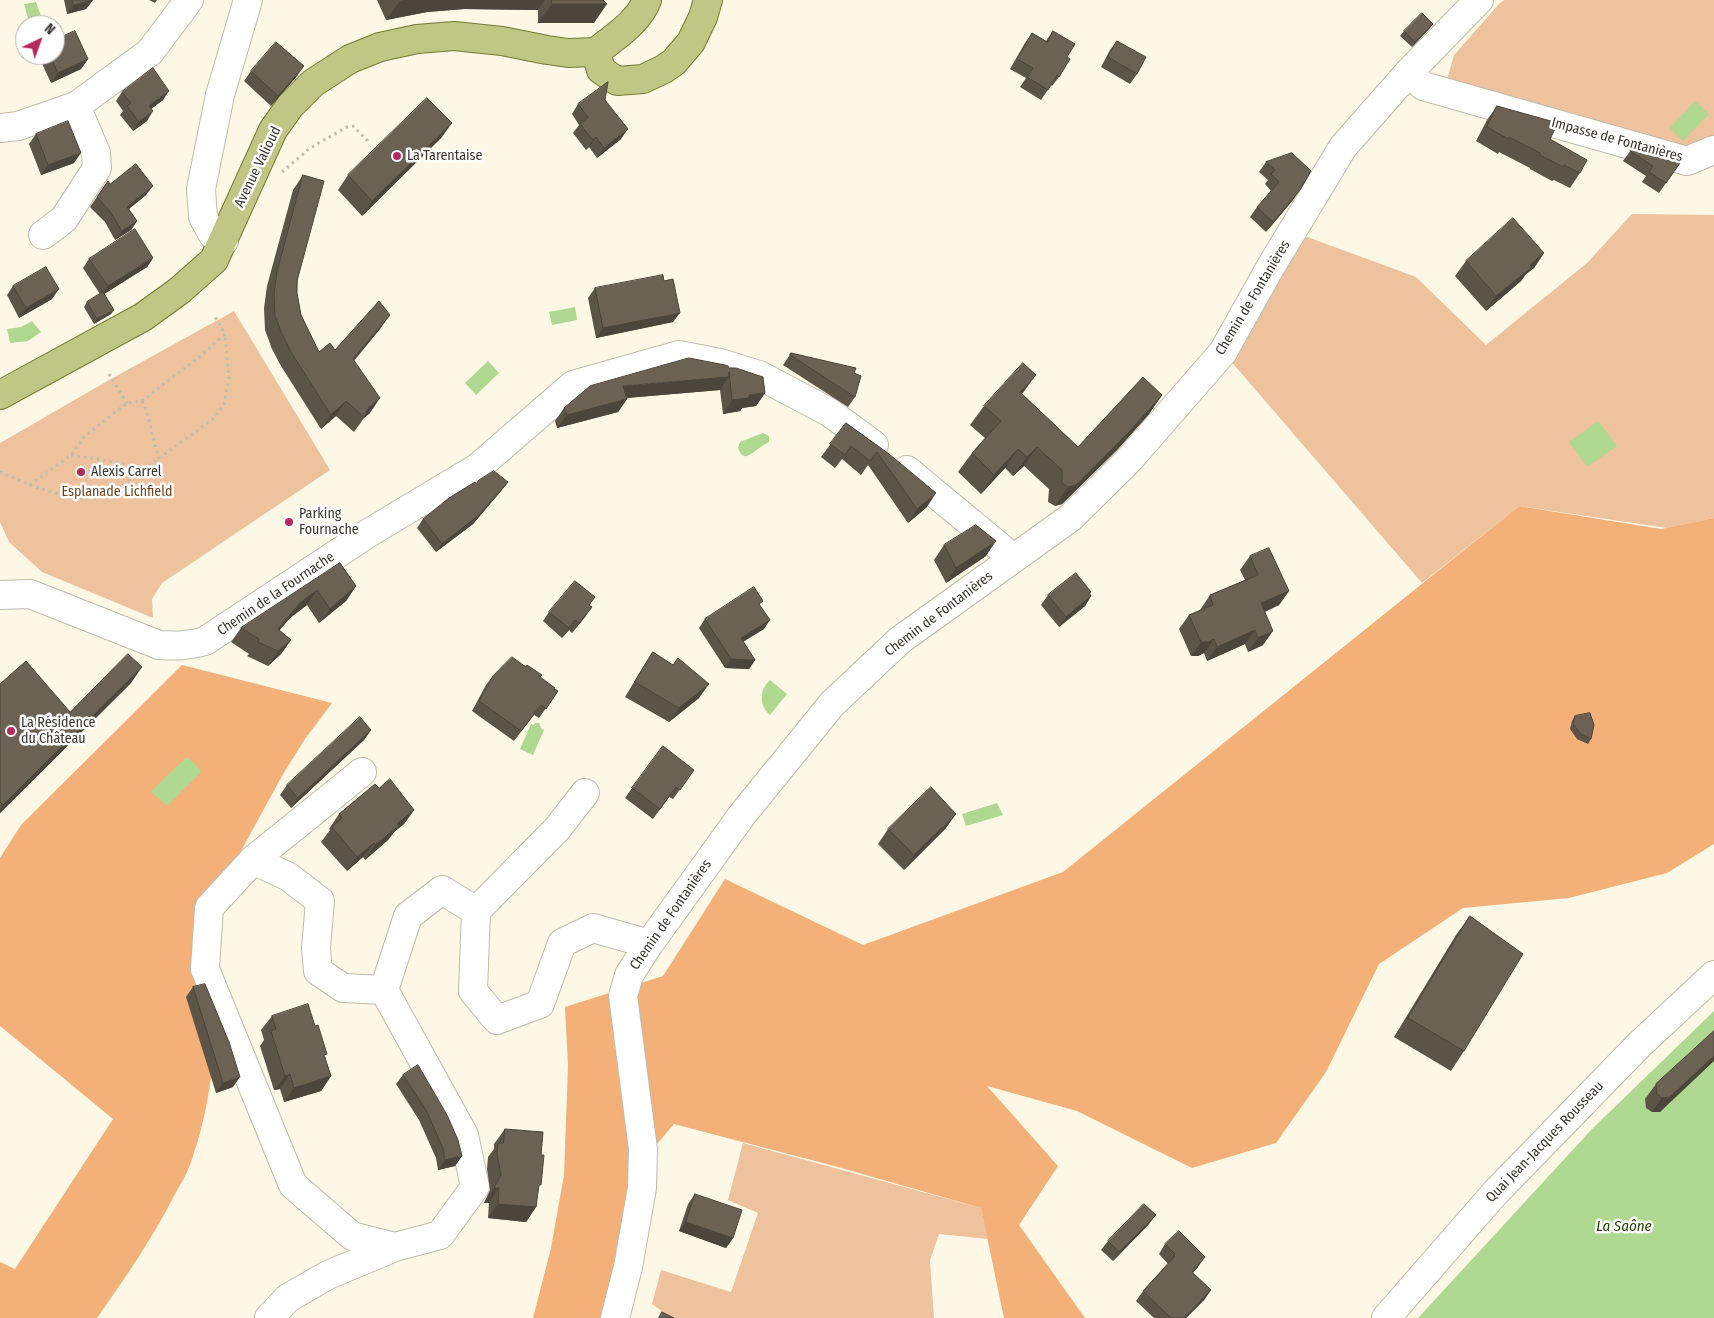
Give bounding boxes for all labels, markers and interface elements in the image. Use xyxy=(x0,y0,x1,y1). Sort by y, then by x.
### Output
north arrow xyxy=(15,15,65,65)
text: N xyxy=(41,20,59,38)
street label: Impasse de Fontanières xyxy=(1550,114,1684,166)
street label: Avenue Valioud xyxy=(231,124,285,210)
place label: La Tarentaise xyxy=(407,148,482,164)
marker: La Tarentaise xyxy=(391,150,403,162)
street label: Chemin de Fontanières xyxy=(1212,238,1294,358)
place label: Alexis Carrel xyxy=(91,464,162,480)
marker: Alexis Carrel xyxy=(75,466,87,478)
park label: Esplanade Lichfield xyxy=(62,484,172,500)
place label: Parking Fournache xyxy=(299,506,359,538)
marker: Parking Fournache xyxy=(283,516,295,528)
street label: Chemin de la Fournache xyxy=(214,549,338,639)
street label: Chemin de Fontanières xyxy=(882,568,996,660)
place label: La Résidence du Château xyxy=(21,715,96,748)
marker: La Résidence du Château xyxy=(5,725,17,737)
street label: Chemin de Fontanières xyxy=(627,857,715,973)
street label: Quai Jean-Jacques Rousseau xyxy=(1483,1078,1607,1206)
water label: La Saône xyxy=(1596,1218,1652,1236)

